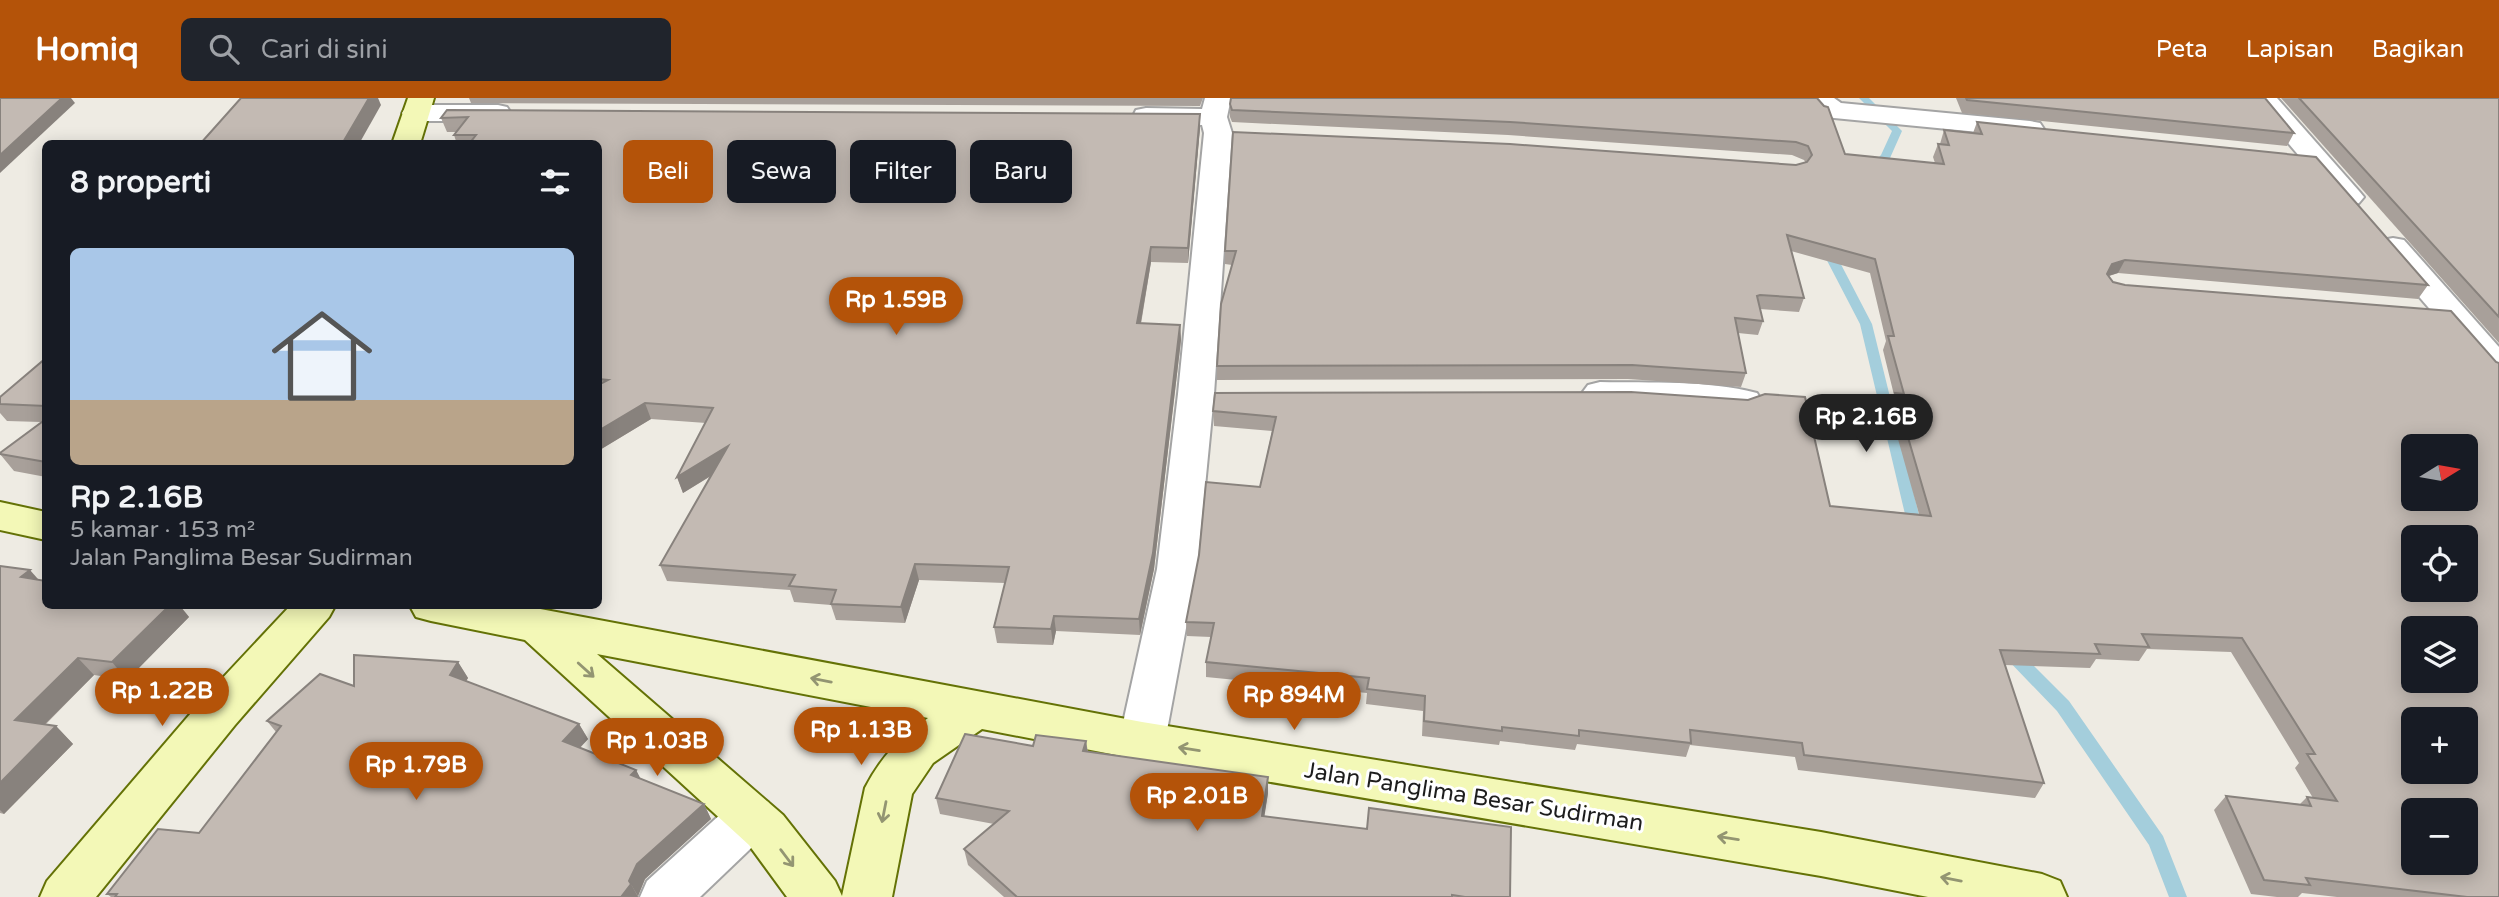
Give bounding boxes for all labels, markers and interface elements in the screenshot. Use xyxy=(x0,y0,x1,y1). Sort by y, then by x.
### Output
search box xyxy=(181,18,671,81)
text: Homiq xyxy=(35,30,139,69)
icon: search xyxy=(205,30,243,68)
text: Cari di sini xyxy=(261,34,388,65)
text: Peta xyxy=(2156,35,2208,64)
text: Lapisan xyxy=(2246,35,2334,64)
text: Bagikan xyxy=(2372,35,2464,64)
chip: Beli xyxy=(623,140,713,203)
chip: Sewa xyxy=(727,140,836,203)
chip: Filter xyxy=(850,140,956,203)
chip: Baru xyxy=(970,140,1072,203)
icon: filters xyxy=(536,163,574,201)
text: 8 properti xyxy=(70,164,211,201)
pin: Rp 1.59B xyxy=(824,278,968,337)
text: Rp 1.59B xyxy=(845,286,947,314)
icon: home xyxy=(259,293,385,419)
pin: Rp 2.16B xyxy=(1794,394,1938,454)
text: Rp 2.16B xyxy=(1815,403,1917,431)
north arrow xyxy=(2401,434,2478,511)
map controls xyxy=(2401,434,2478,875)
text: Rp 2.16B xyxy=(70,479,203,516)
text: 5 kamar · 153 m² xyxy=(70,516,255,544)
button: locate xyxy=(2401,525,2478,602)
text: Jalan Panglima Besar Sudirman xyxy=(70,544,413,572)
button: layers xyxy=(2401,616,2478,693)
one-way arrow xyxy=(576,662,594,678)
pin: Rp 1.22B xyxy=(90,668,234,728)
one-way arrow xyxy=(810,672,833,686)
pin: Rp 894M xyxy=(1229,672,1359,732)
text: Rp 1.22B xyxy=(111,677,213,705)
text: Rp 894M xyxy=(1243,681,1345,709)
button: + xyxy=(2401,707,2478,784)
pin: Rp 1.13B xyxy=(789,708,933,767)
text: Rp 1.13B xyxy=(810,716,912,744)
pin: Rp 1.03B xyxy=(585,718,729,778)
text: Rp 1.03B xyxy=(606,727,708,755)
pin: Rp 1.79B xyxy=(344,742,488,802)
one-way arrow xyxy=(1178,742,1201,755)
text: Rp 1.79B xyxy=(365,751,467,779)
street label: Jalan Panglima Besar Sudirman xyxy=(1302,756,1645,838)
pin: Rp 2.01B xyxy=(1125,774,1269,833)
text: Rp 2.01B xyxy=(1146,782,1248,810)
button: − xyxy=(2401,798,2478,875)
one-way arrow xyxy=(876,800,890,823)
one-way arrow xyxy=(1717,831,1740,844)
one-way arrow xyxy=(780,849,795,867)
one-way arrow xyxy=(1940,872,1963,886)

